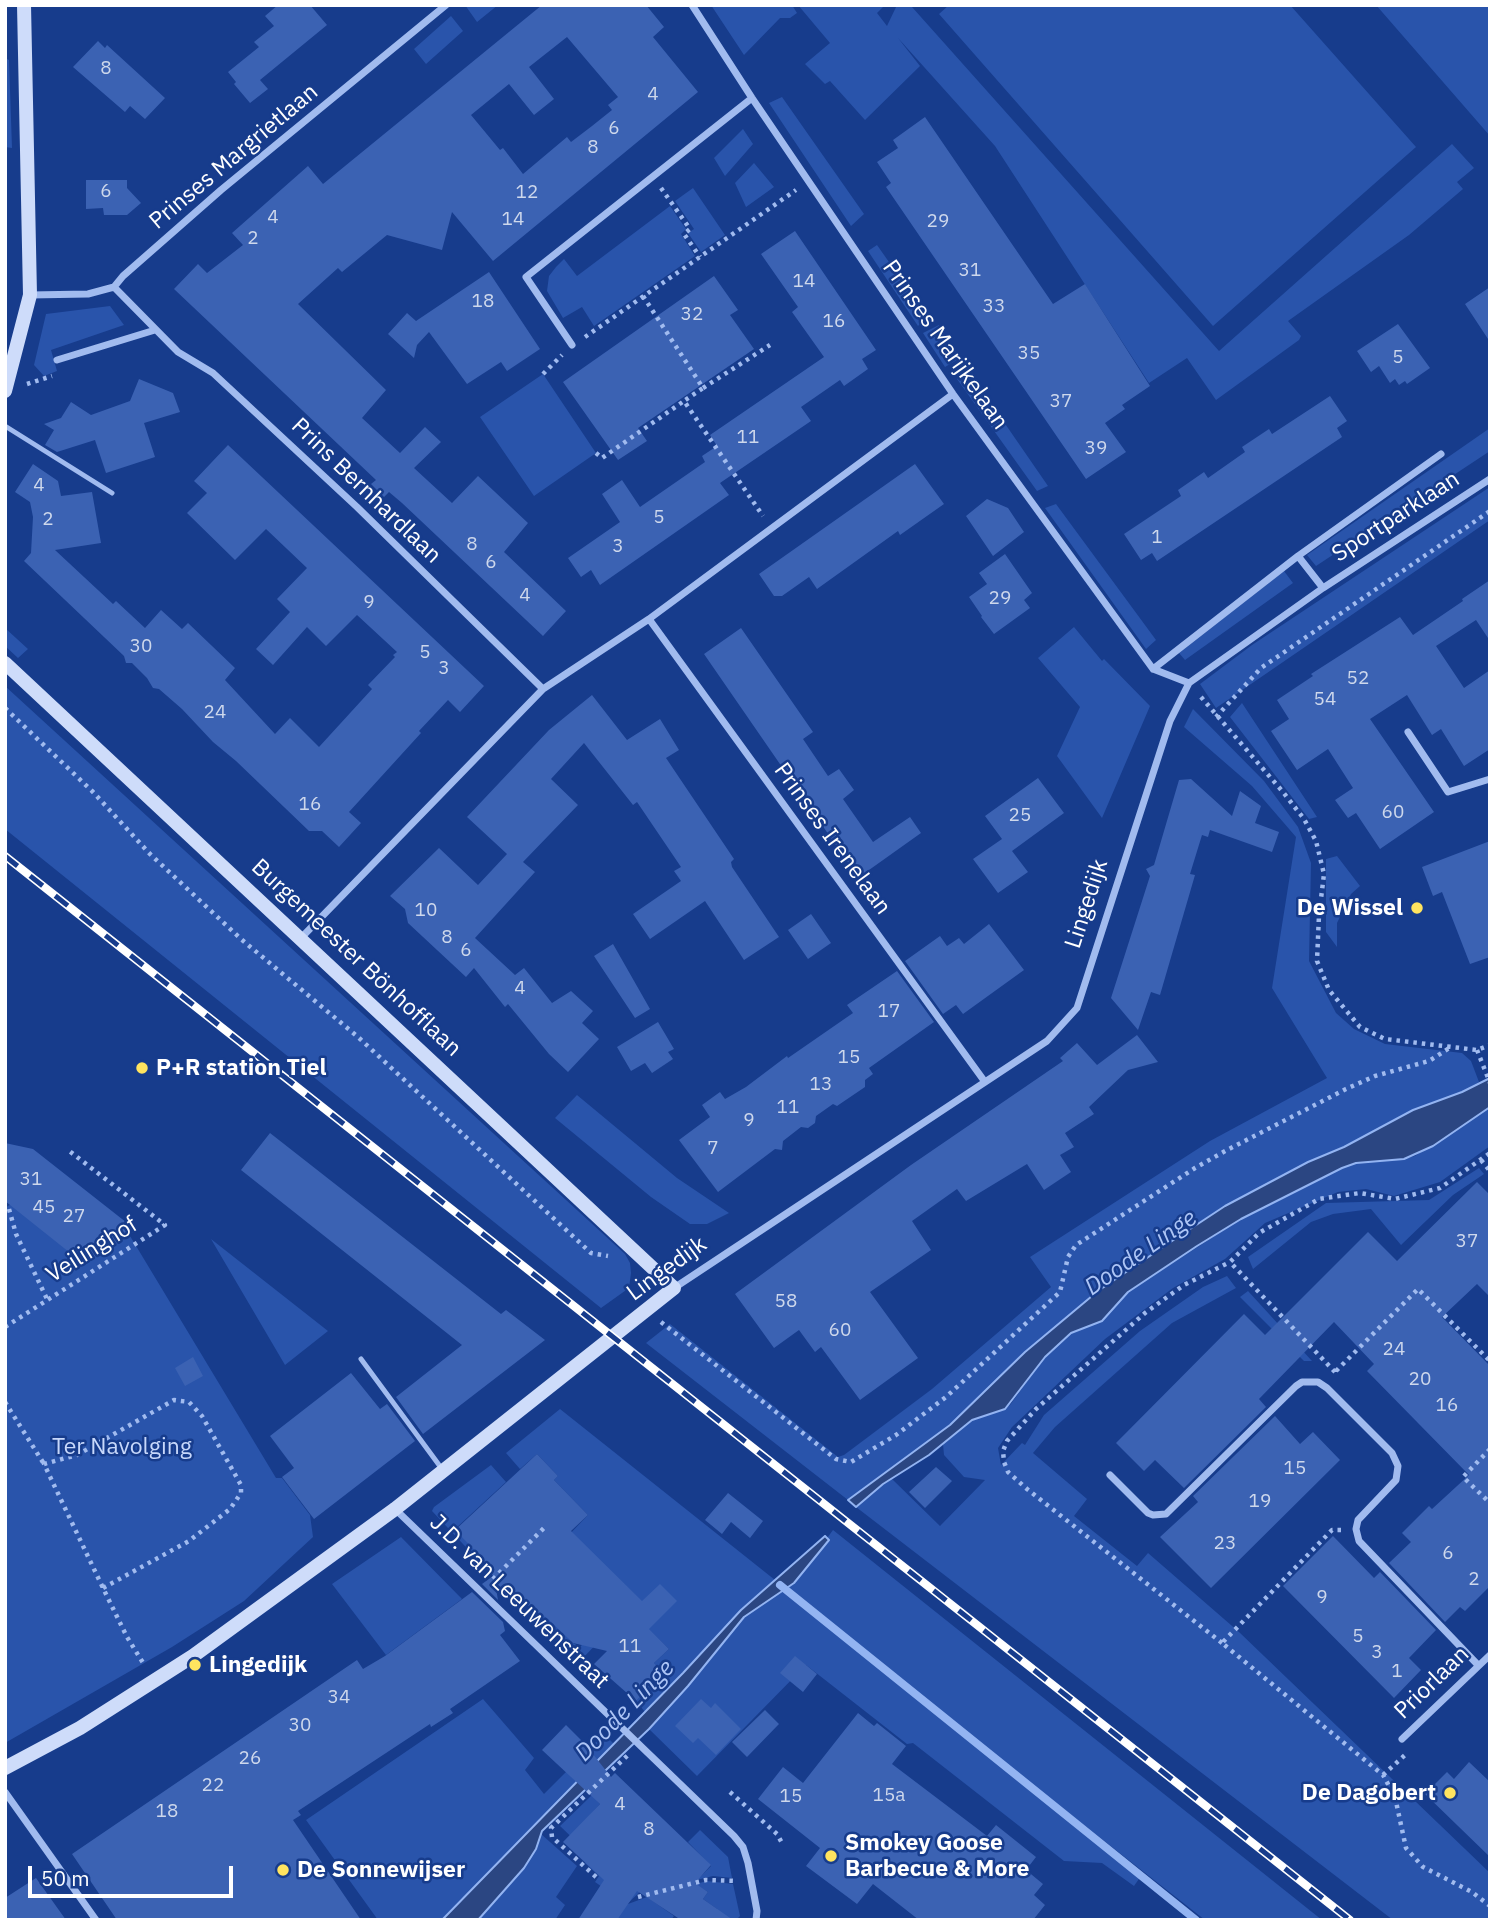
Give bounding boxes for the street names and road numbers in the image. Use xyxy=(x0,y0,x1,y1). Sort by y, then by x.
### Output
street label: Prinses Margrietlaan xyxy=(144,79,324,235)
street label: Prinses Marijkelaan xyxy=(876,255,1014,435)
street label: Prins Bernhardlaan xyxy=(285,412,447,570)
street label: Sportparklaan xyxy=(1327,466,1465,568)
street label: Prinses Irenelaan xyxy=(768,758,896,920)
street label: Burgemeester Bönhofflaan xyxy=(245,853,467,1063)
street label: Lingedijk xyxy=(1060,856,1114,952)
street label: Veilinghof xyxy=(41,1211,143,1289)
street label: Lingedijk xyxy=(622,1231,712,1307)
street label: J.D. van Leeuwenstraat xyxy=(424,1509,614,1695)
street label: Priorlaan xyxy=(1389,1641,1475,1725)

